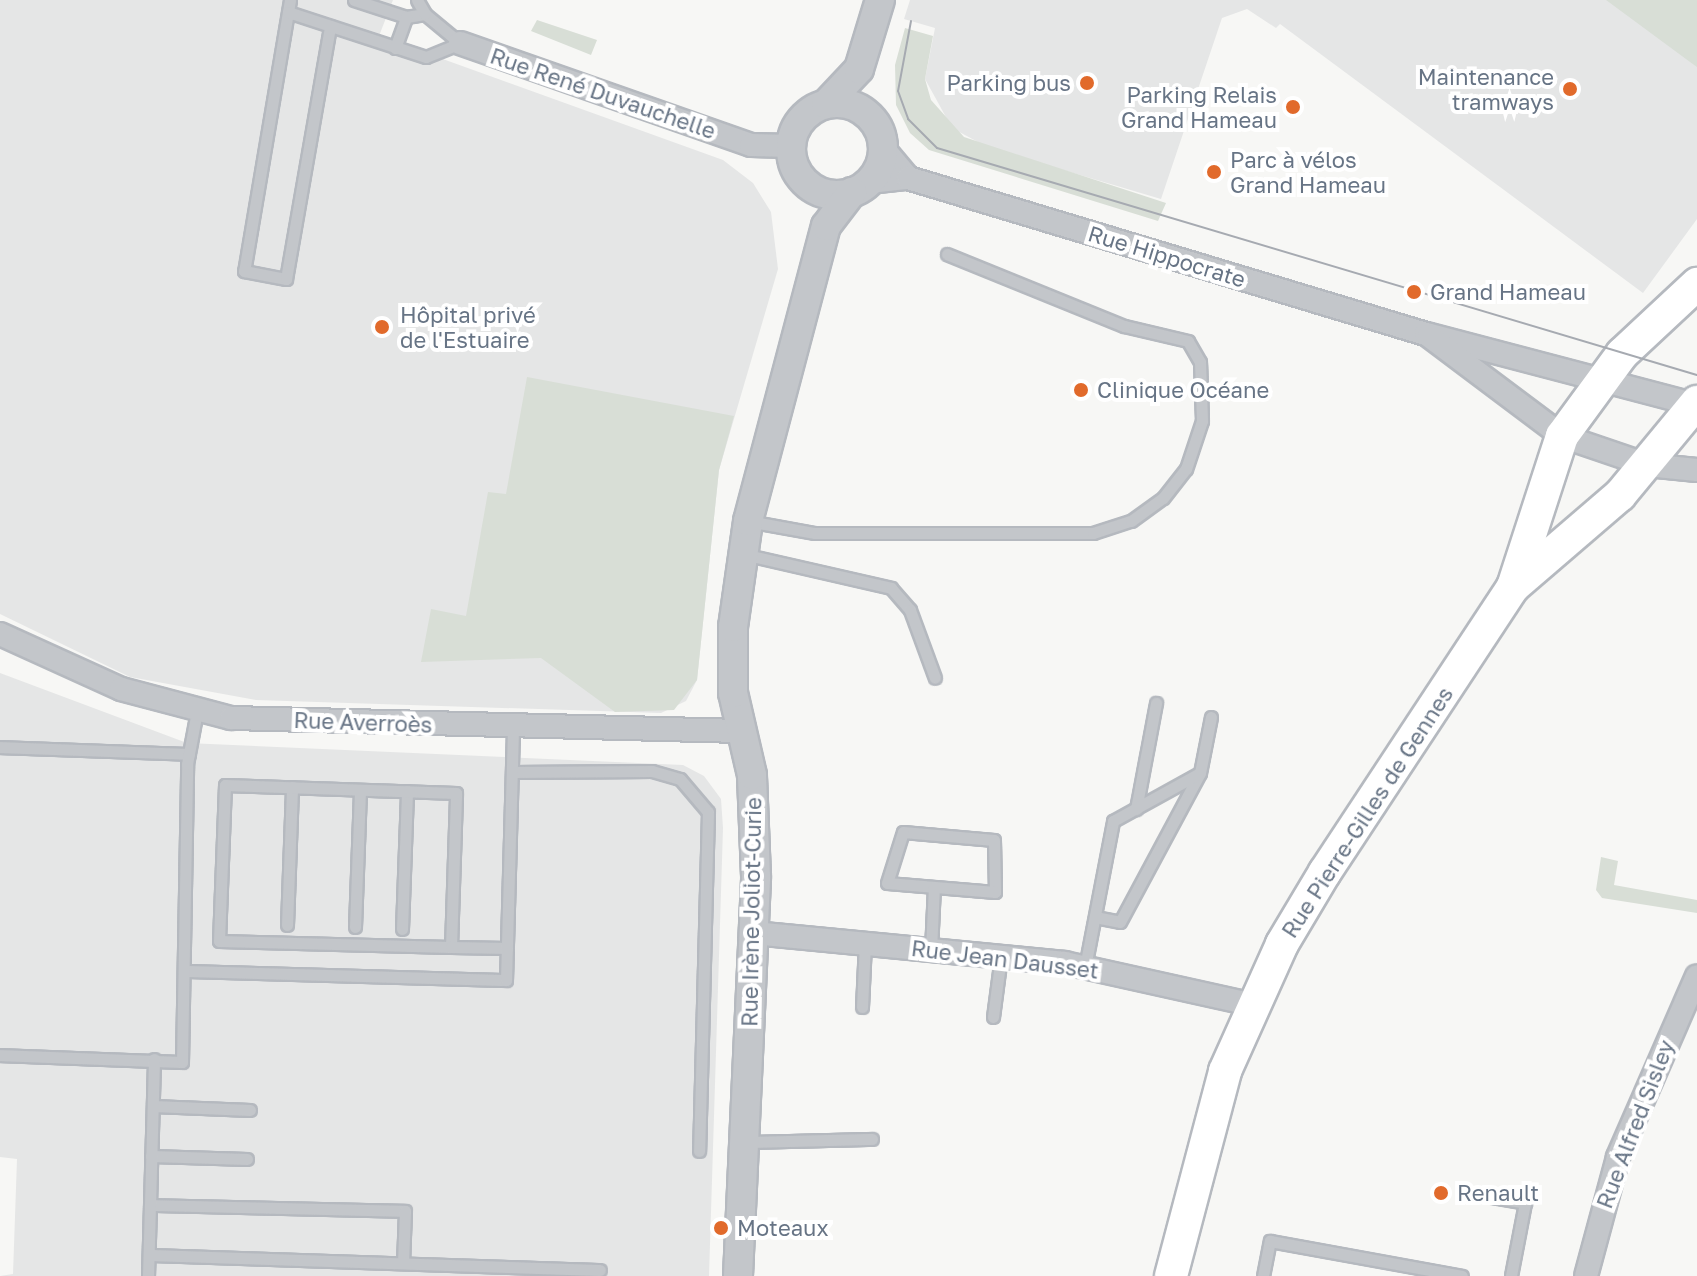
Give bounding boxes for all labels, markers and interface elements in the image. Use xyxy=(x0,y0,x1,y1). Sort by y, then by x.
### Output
street label: Rue René Duvauchelle xyxy=(487,42,719,144)
place label: Maintenance tramways xyxy=(1418,63,1554,114)
place label: Parking bus xyxy=(946,70,1071,96)
marker: Parking bus xyxy=(1078,74,1096,92)
marker: Maintenance tramways xyxy=(1561,80,1579,98)
place label: Parking Relais Grand Hameau xyxy=(1121,81,1277,132)
marker: Parking Relais Grand Hameau xyxy=(1284,98,1302,116)
place label: Parc à vélos Grand Hameau xyxy=(1230,146,1386,198)
marker: Parc à vélos Grand Hameau xyxy=(1205,163,1223,181)
street label: Rue Hippocrate xyxy=(1085,220,1249,292)
place label: Grand Hameau xyxy=(1430,279,1586,305)
marker: Grand Hameau xyxy=(1405,283,1423,301)
place label: Hôpital privé de l'Estuaire xyxy=(400,301,536,352)
marker: Hôpital privé de l'Estuaire xyxy=(371,316,393,338)
place label: Clinique Océane xyxy=(1097,377,1269,403)
marker: Clinique Océane xyxy=(1072,381,1090,399)
street label: Rue Pierre-Gilles de Gennes xyxy=(1276,682,1458,942)
street label: Rue Averroès xyxy=(293,706,433,738)
street label: Rue Irène Joliot-Curie xyxy=(736,797,766,1027)
street label: Rue Jean Dausset xyxy=(910,934,1100,984)
street label: Rue Alfred Sisley xyxy=(1591,1036,1679,1212)
place label: Renault xyxy=(1457,1180,1539,1206)
marker: Renault xyxy=(1432,1184,1450,1202)
place label: Moteaux xyxy=(737,1215,829,1241)
marker: Moteaux xyxy=(712,1219,730,1237)

